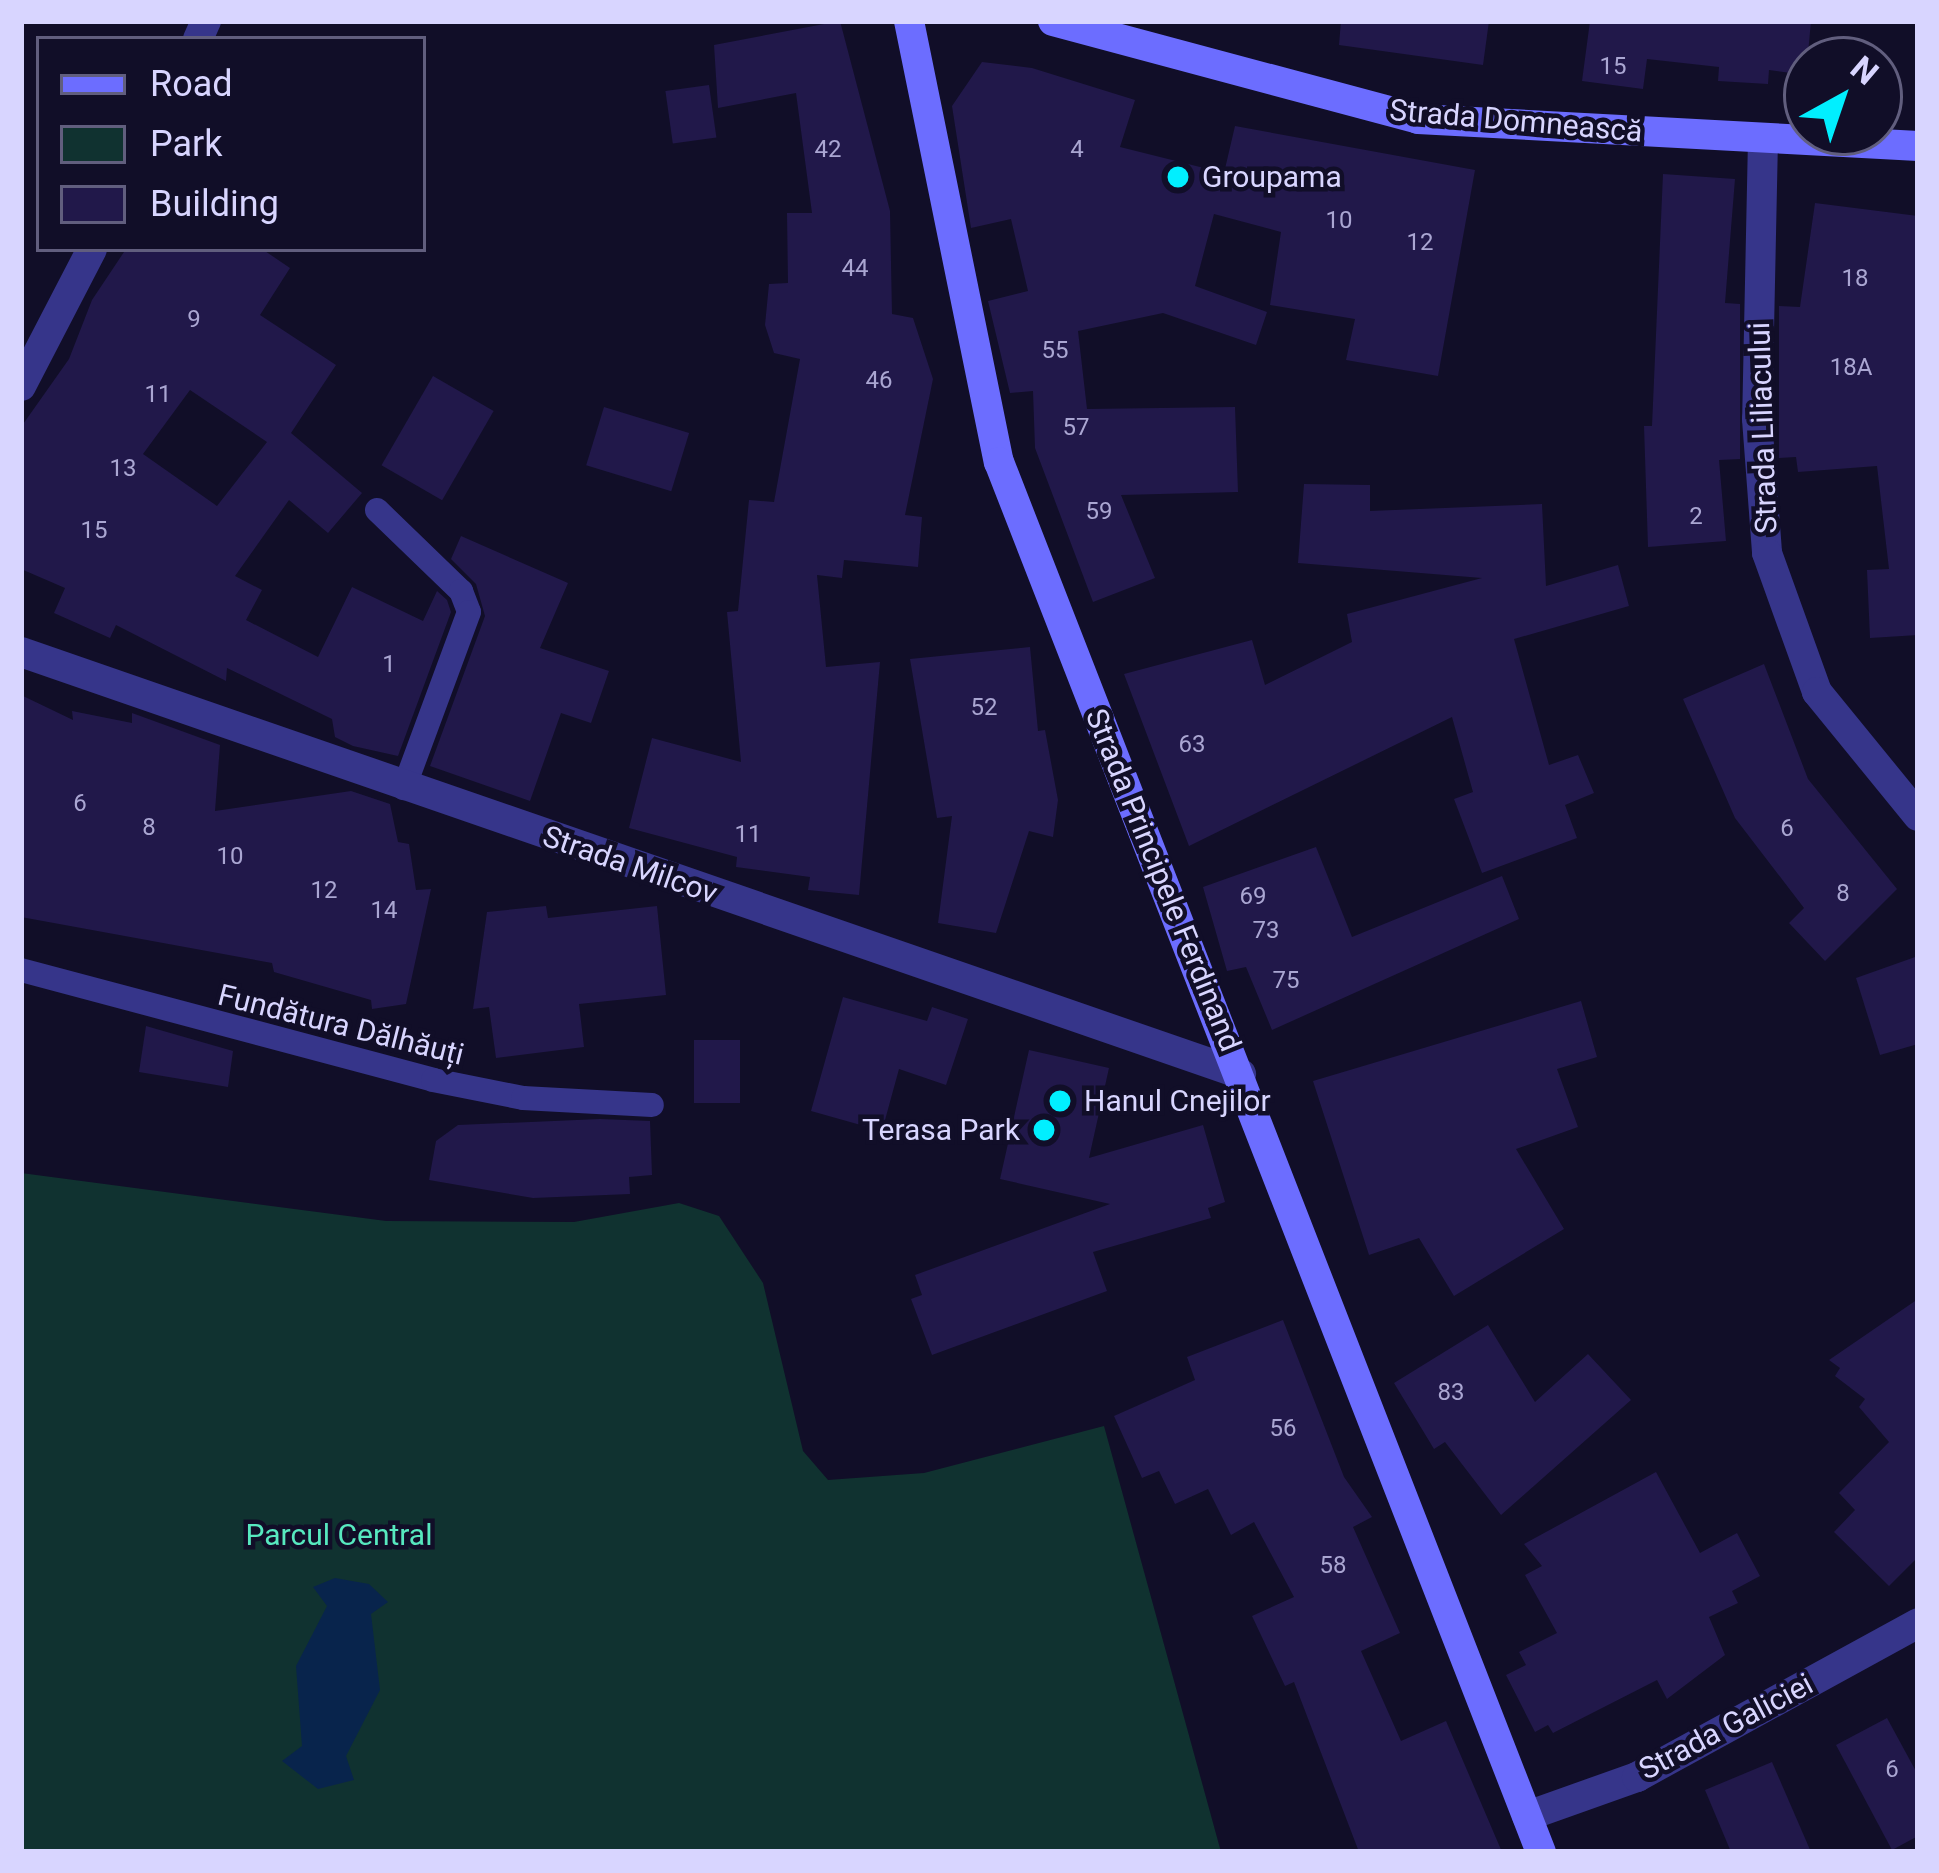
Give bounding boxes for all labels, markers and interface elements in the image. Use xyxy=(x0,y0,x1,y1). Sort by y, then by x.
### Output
legend xyxy=(36,36,426,252)
north arrow xyxy=(1783,36,1903,156)
text: N xyxy=(1843,48,1886,93)
house number: 15 xyxy=(1600,53,1626,81)
text: Road xyxy=(150,63,233,105)
street label: Strada Domnească xyxy=(1388,92,1644,150)
text: Park xyxy=(150,123,223,165)
house number: 42 xyxy=(815,136,841,164)
house number: 4 xyxy=(1070,136,1084,164)
place label: Groupama xyxy=(1202,159,1342,195)
marker: Groupama xyxy=(1165,164,1191,190)
text: Building xyxy=(150,183,279,225)
house number: 10 xyxy=(1326,207,1352,235)
house number: 12 xyxy=(1407,229,1433,257)
house number: 44 xyxy=(842,255,868,283)
house number: 18 xyxy=(1842,265,1868,293)
house number: 9 xyxy=(187,306,201,334)
street label: Strada Liliacului xyxy=(1741,321,1785,535)
house number: 55 xyxy=(1042,337,1068,365)
house number: 18A xyxy=(1830,354,1872,382)
house number: 46 xyxy=(866,367,892,395)
house number: 11 xyxy=(145,381,171,409)
house number: 57 xyxy=(1063,414,1089,442)
house number: 13 xyxy=(110,455,136,483)
house number: 59 xyxy=(1086,498,1112,526)
house number: 2 xyxy=(1689,503,1703,531)
house number: 15 xyxy=(81,517,107,545)
house number: 1 xyxy=(382,651,396,679)
house number: 52 xyxy=(971,694,997,722)
street label: Strada Principele Ferdinand xyxy=(1078,703,1248,1057)
house number: 63 xyxy=(1179,731,1205,759)
house number: 6 xyxy=(73,790,87,818)
house number: 8 xyxy=(142,814,156,842)
house number: 6 xyxy=(1780,815,1794,843)
street label: Strada Milcov xyxy=(538,818,722,912)
house number: 11 xyxy=(735,821,761,849)
house number: 10 xyxy=(217,843,243,871)
house number: 12 xyxy=(311,877,337,905)
house number: 8 xyxy=(1836,880,1850,908)
house number: 69 xyxy=(1240,883,1266,911)
house number: 14 xyxy=(371,897,397,925)
house number: 73 xyxy=(1253,917,1279,945)
house number: 75 xyxy=(1273,967,1299,995)
street label: Fundătura Dălhăuți xyxy=(214,977,468,1073)
place label: Hanul Cnejilor xyxy=(1084,1083,1271,1119)
marker: Hanul Cnejilor xyxy=(1047,1088,1073,1114)
place label: Terasa Park xyxy=(862,1112,1020,1148)
marker: Terasa Park xyxy=(1031,1117,1057,1143)
house number: 83 xyxy=(1438,1379,1464,1407)
house number: 56 xyxy=(1270,1415,1296,1443)
park label: Parcul Central xyxy=(246,1517,432,1553)
house number: 58 xyxy=(1320,1552,1346,1580)
street label: Strada Galiciei xyxy=(1633,1666,1819,1788)
house number: 6 xyxy=(1885,1756,1899,1784)

